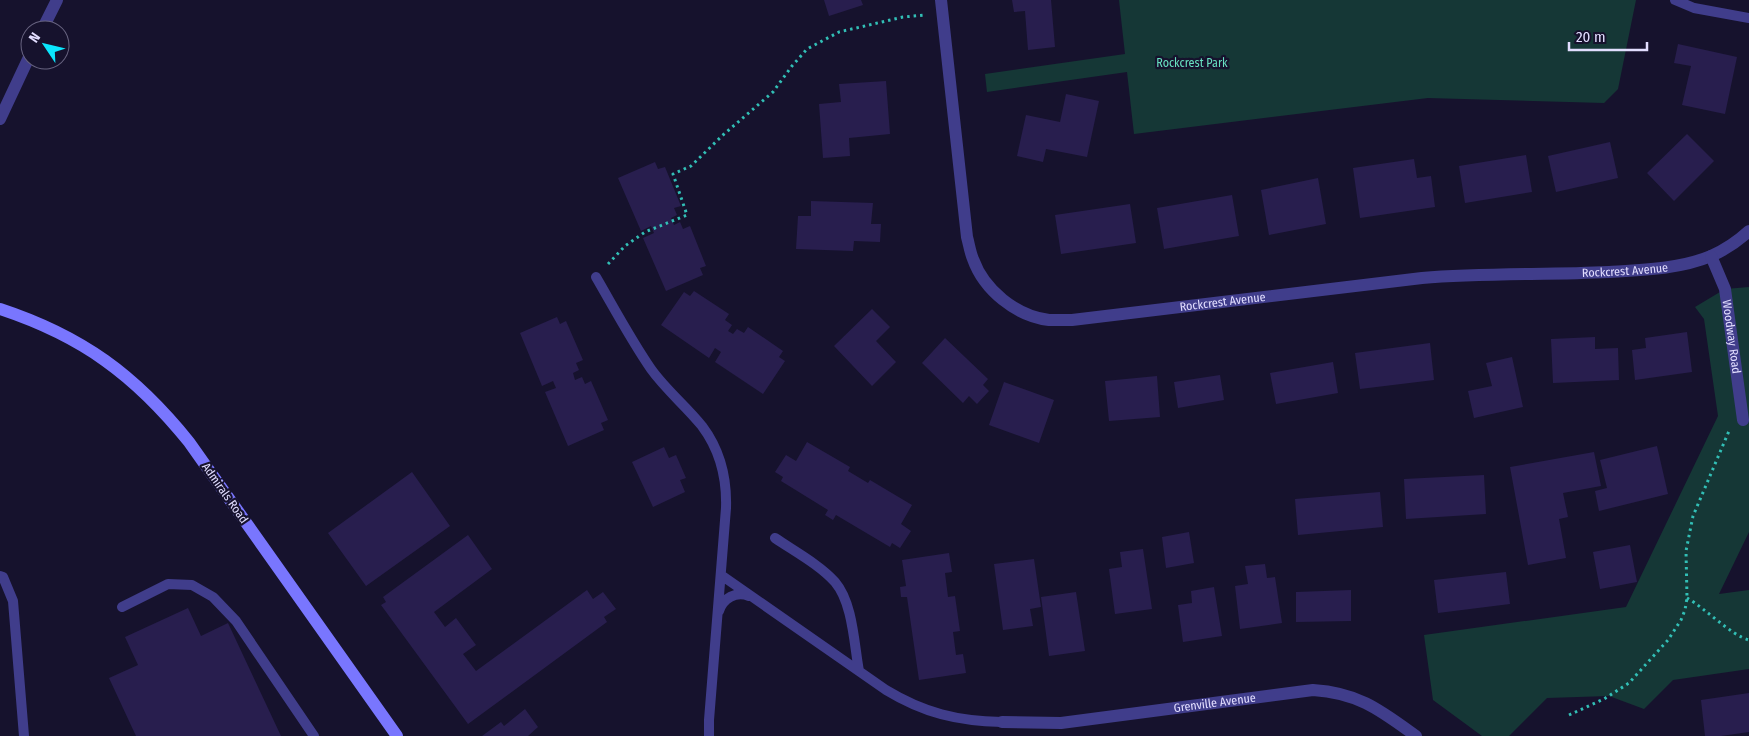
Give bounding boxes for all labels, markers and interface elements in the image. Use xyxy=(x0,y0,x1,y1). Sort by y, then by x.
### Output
north arrow xyxy=(20,20,70,70)
scale bar xyxy=(1569,20,1646,52)
text: 20 m xyxy=(1576,28,1606,46)
text: N xyxy=(25,30,44,46)
park label: Rockcrest Park xyxy=(1156,56,1228,70)
street label: Rockcrest Avenue xyxy=(1582,260,1669,280)
street label: Rockcrest Avenue xyxy=(1179,290,1266,314)
street label: Woodway Road xyxy=(1720,299,1744,375)
street label: Admirals Road xyxy=(199,460,251,526)
street label: Grenville Avenue xyxy=(1173,691,1257,715)

